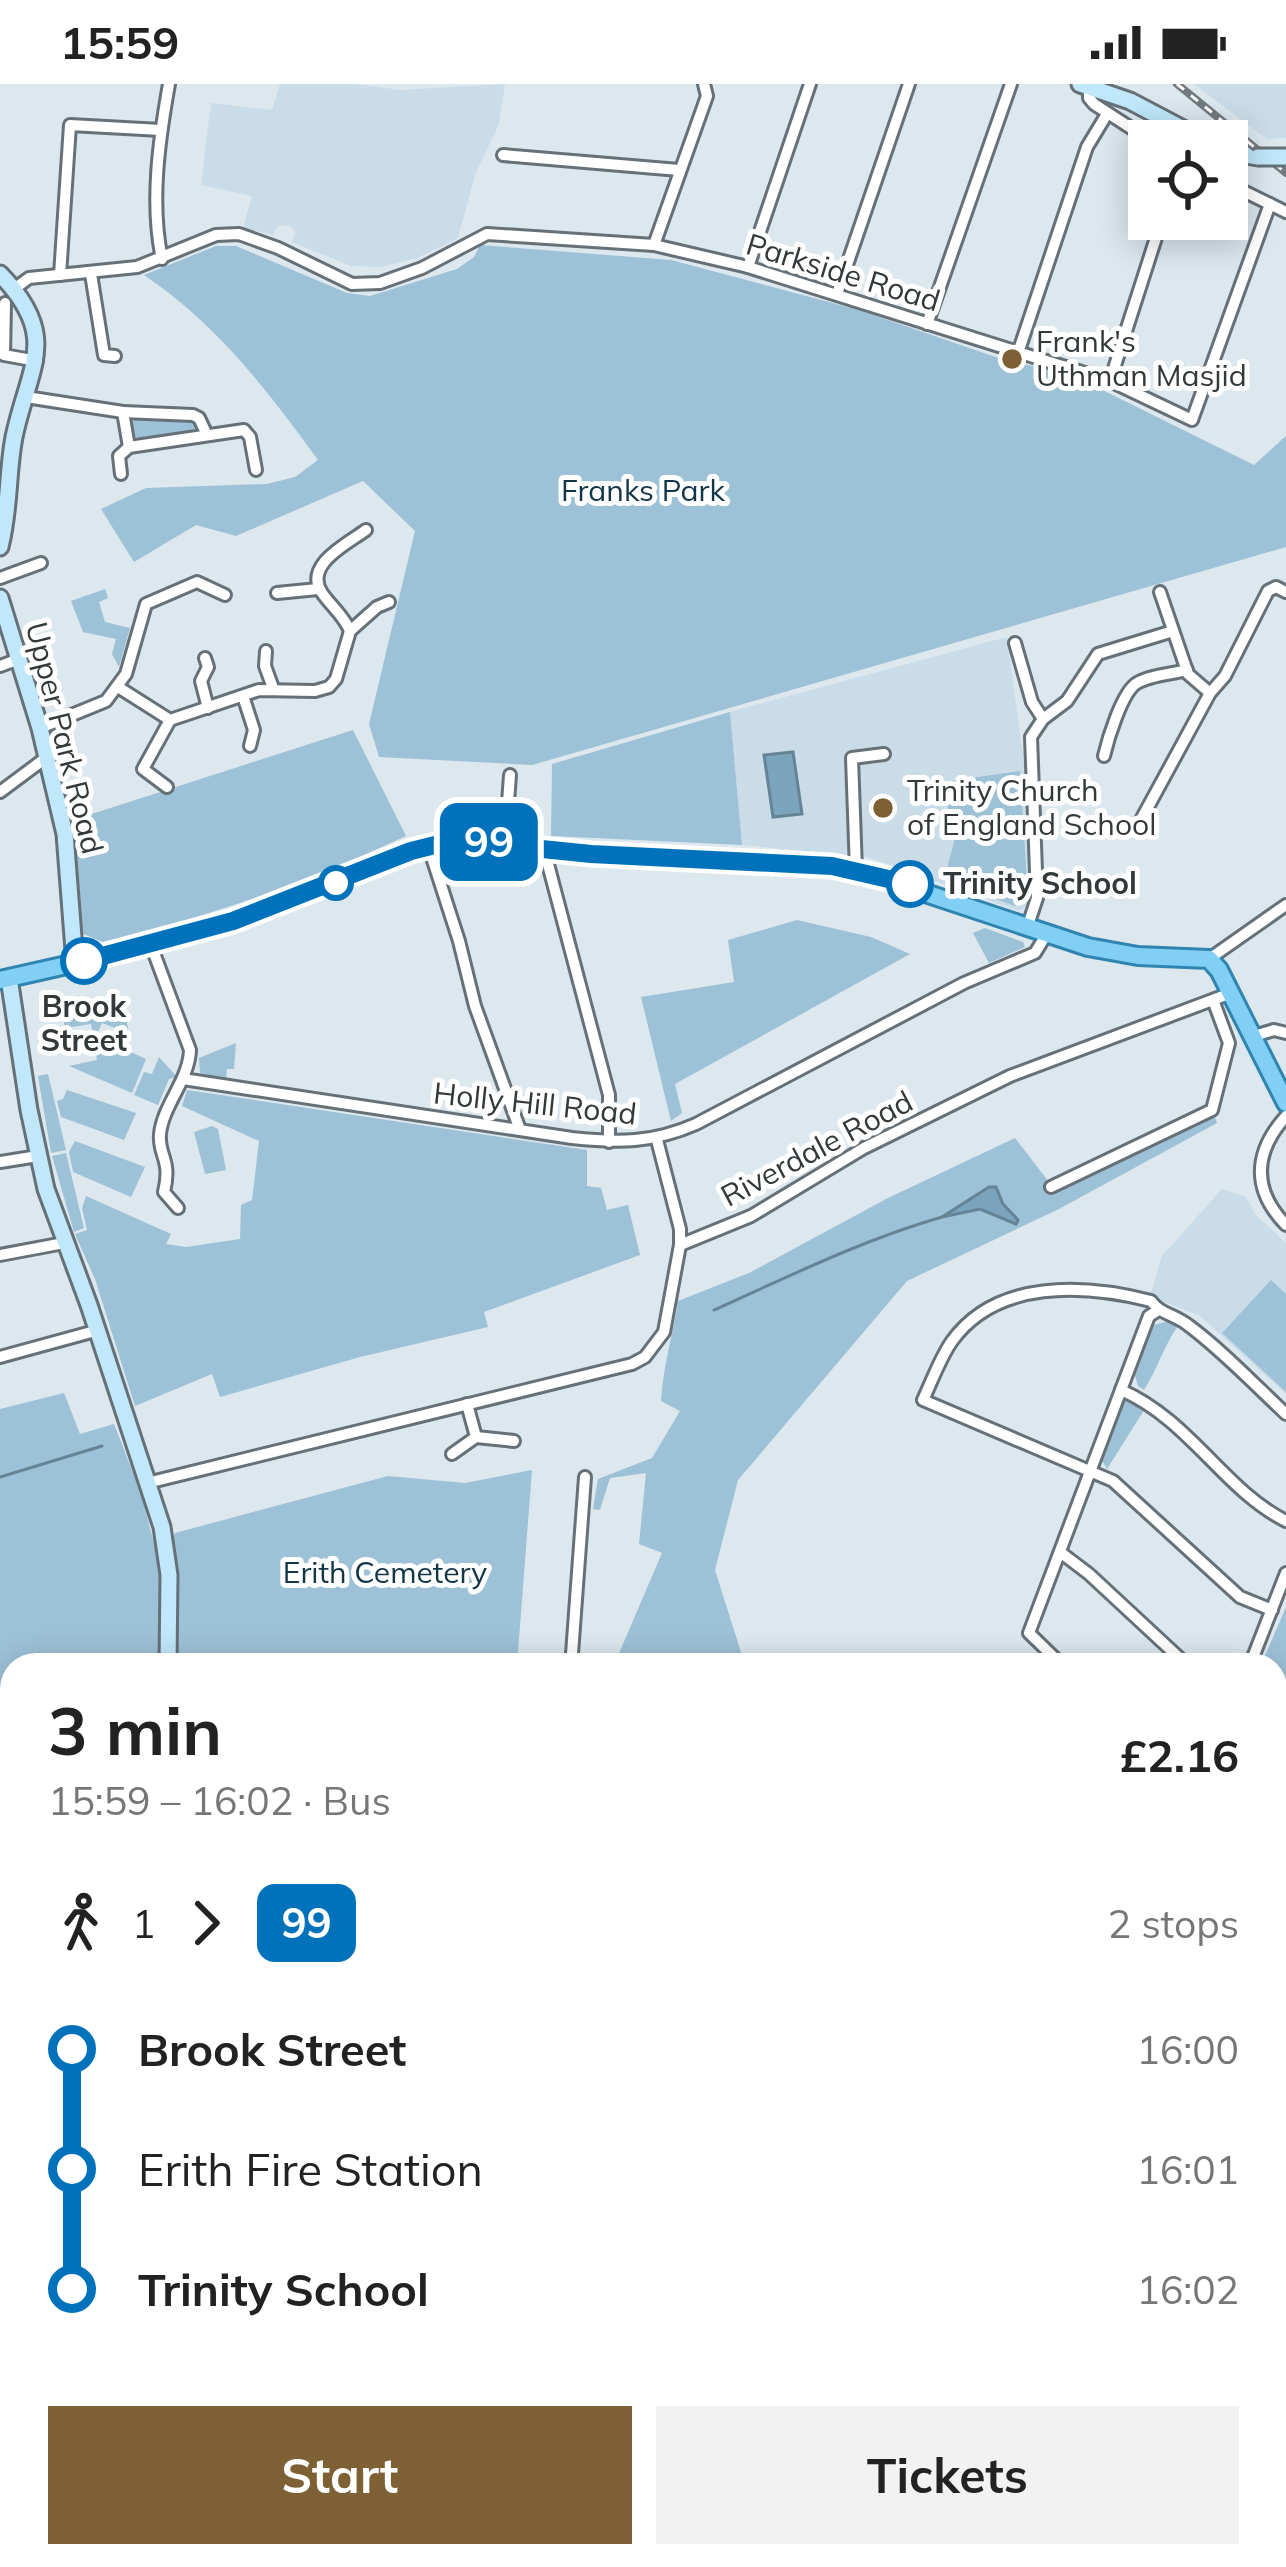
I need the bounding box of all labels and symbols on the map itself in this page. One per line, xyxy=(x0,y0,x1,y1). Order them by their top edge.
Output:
street label: Parkside Road xyxy=(742,225,945,320)
place label: Frank's Uthman Masjid xyxy=(1036,322,1247,394)
marker: Frank's Uthman Masjid xyxy=(999,346,1025,372)
park label: Franks Park xyxy=(561,471,726,509)
street label: Upper Park Road xyxy=(18,618,112,858)
place label: Trinity Church of England School xyxy=(907,771,1156,843)
marker: Trinity Church of England School xyxy=(870,795,896,821)
line badge: 99 xyxy=(435,803,543,881)
marker: Trinity School xyxy=(888,862,932,906)
place label: Trinity School xyxy=(943,864,1137,902)
unlabelled marker xyxy=(320,867,352,899)
marker: Brook Street xyxy=(62,939,106,983)
place label: Brook Street xyxy=(41,987,128,1059)
street label: Holly Hill Road xyxy=(432,1073,639,1133)
street label: Riverdale Road xyxy=(714,1082,919,1215)
park label: Erith Cemetery xyxy=(283,1553,487,1591)

